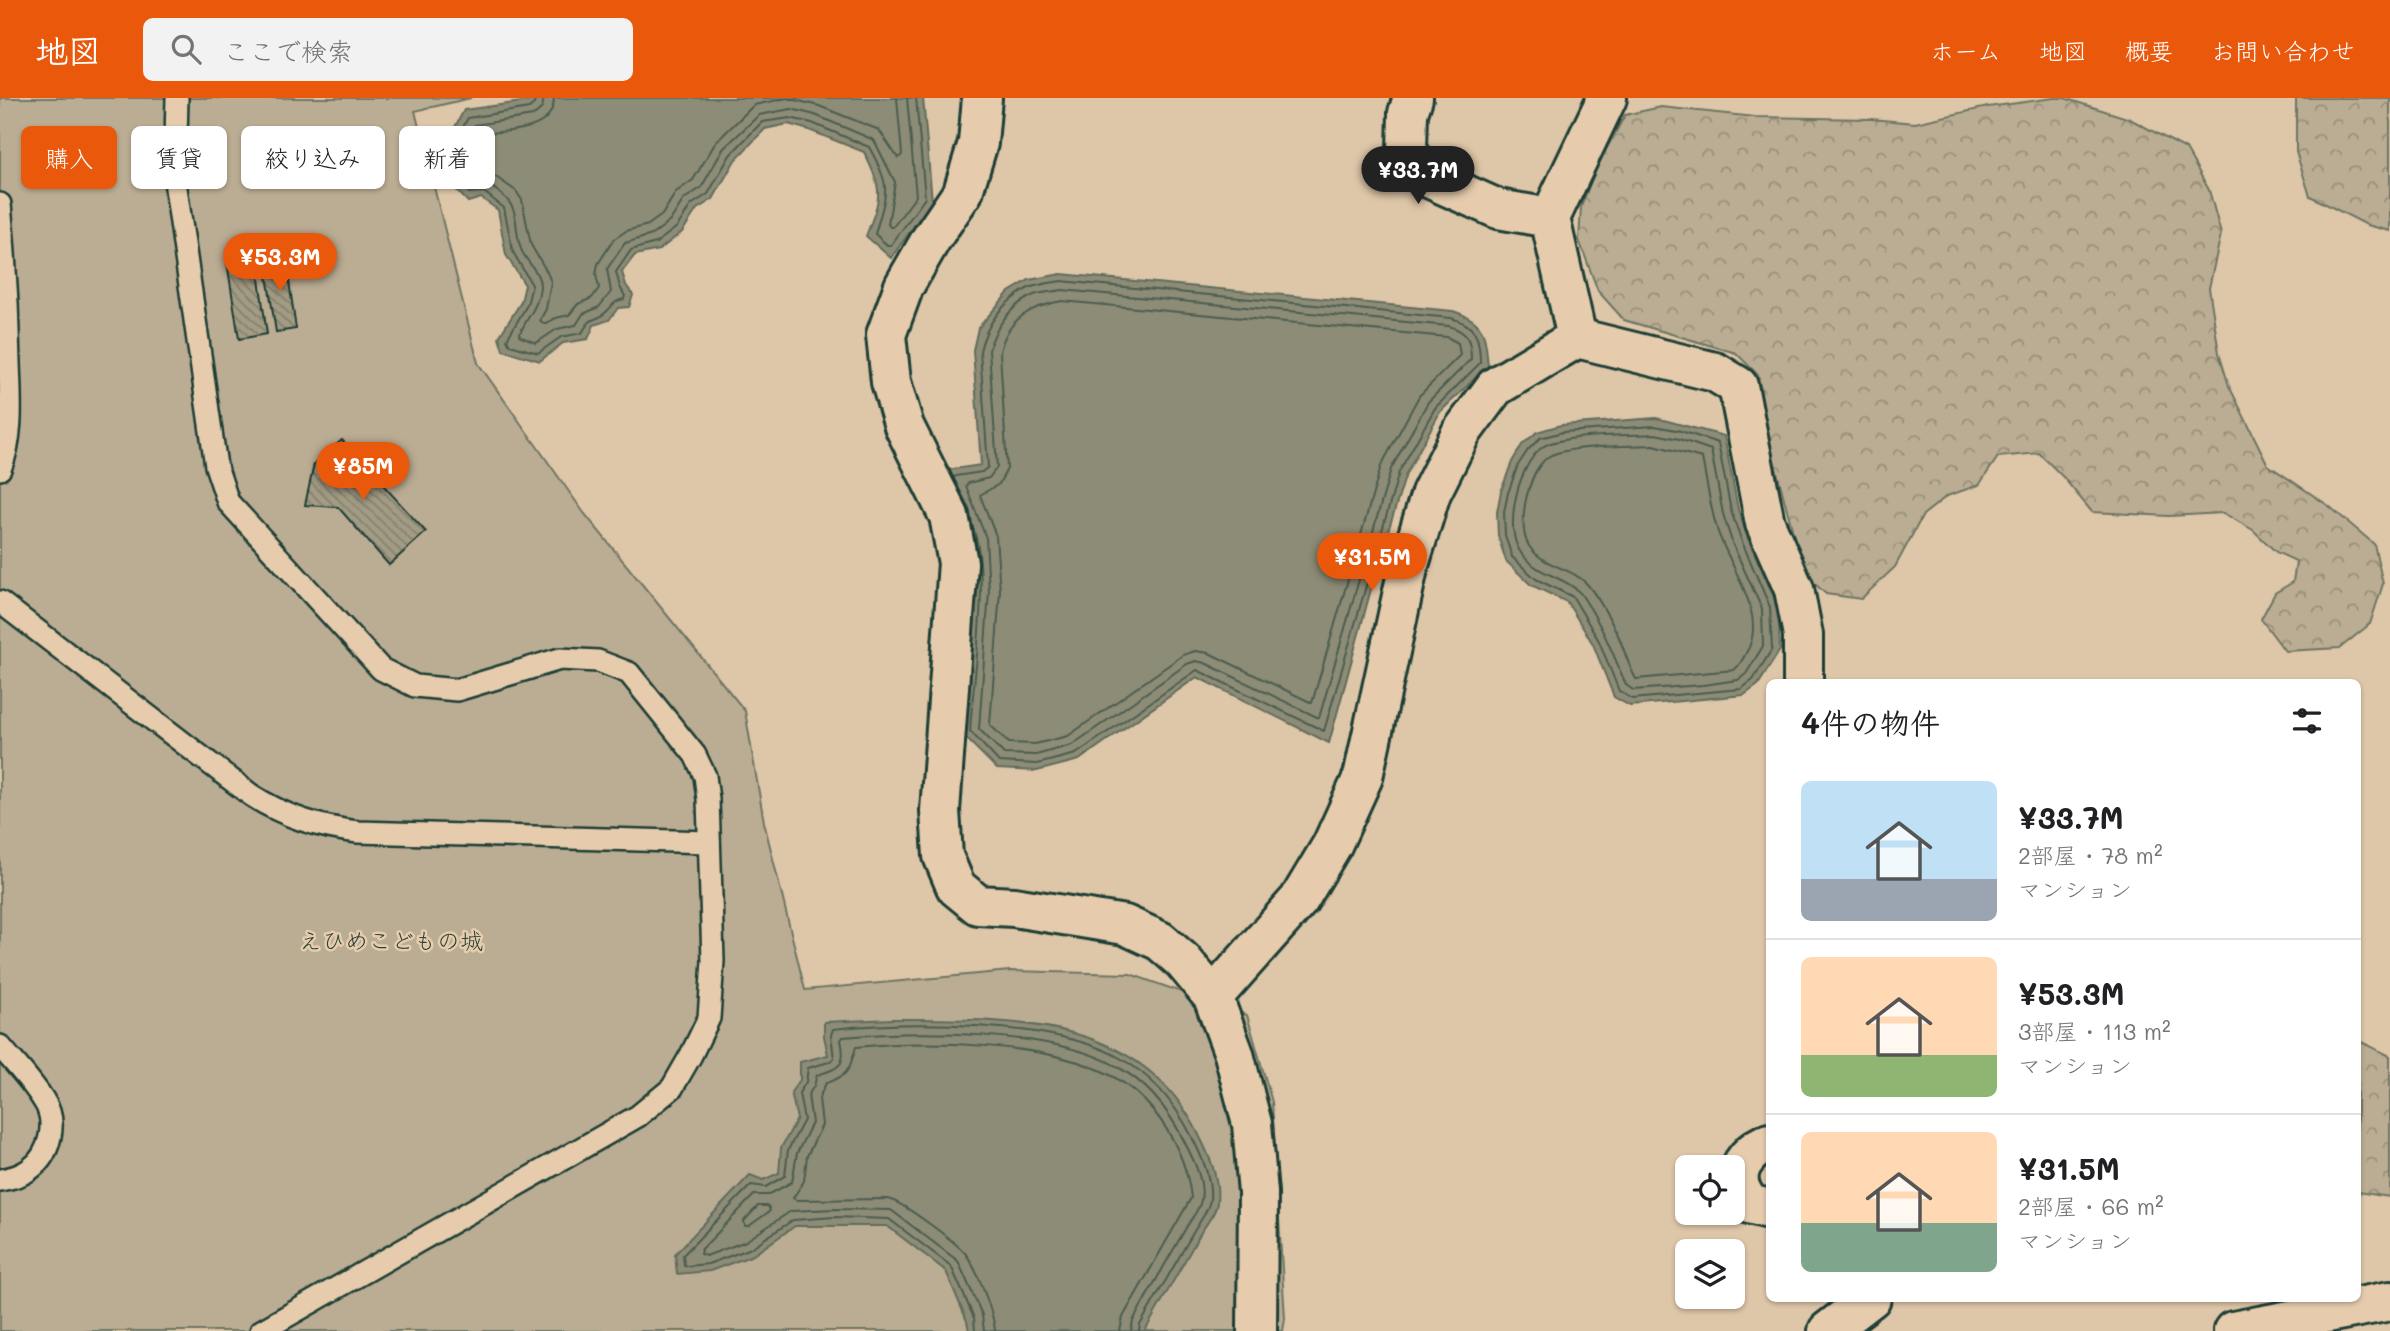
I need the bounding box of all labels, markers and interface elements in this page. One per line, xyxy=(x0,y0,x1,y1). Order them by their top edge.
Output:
search box xyxy=(143,18,633,81)
text: 地図 xyxy=(35,28,101,71)
icon: search xyxy=(167,30,205,68)
text: ここで検索 xyxy=(223,34,353,68)
text: ホーム xyxy=(1930,35,2001,66)
text: 地図 xyxy=(2039,35,2087,66)
text: 概要 xyxy=(2125,35,2173,66)
text: お問い合わせ xyxy=(2211,35,2355,66)
chip: 購入 xyxy=(21,126,117,189)
chip: 賃貸 xyxy=(131,126,227,189)
chip: 絞り込み xyxy=(241,126,385,189)
chip: 新着 xyxy=(399,126,495,189)
pin: ¥33.7M xyxy=(1361,146,1475,206)
text: ¥33.7M xyxy=(1377,154,1459,184)
pin: ¥53.3M xyxy=(223,234,337,293)
text: ¥53.3M xyxy=(239,241,321,271)
pin: ¥85M xyxy=(322,442,404,502)
text: ¥85M xyxy=(332,450,394,480)
pin: ¥31.5M xyxy=(1315,533,1429,593)
text: ¥31.5M xyxy=(1333,541,1411,571)
text: 4件の物件 xyxy=(1801,702,1940,742)
icon: filters xyxy=(2288,702,2326,740)
text: ¥33.7M xyxy=(2018,797,2124,837)
icon: home xyxy=(1857,809,1941,893)
text: 2部屋 · 78 m² xyxy=(2018,840,2163,870)
text: マンション xyxy=(2018,874,2132,904)
park label: えひめこどもの城 xyxy=(299,925,483,955)
text: ¥53.3M xyxy=(2018,973,2125,1013)
icon: home xyxy=(1857,985,1941,1069)
text: 3部屋 · 113 m² xyxy=(2018,1016,2171,1046)
text: マンション xyxy=(2018,1050,2132,1080)
text: ¥31.5M xyxy=(2018,1148,2120,1188)
map controls xyxy=(1675,1155,1745,1309)
button: locate xyxy=(1675,1155,1745,1225)
icon: home xyxy=(1857,1160,1941,1244)
text: 2部屋 · 66 m² xyxy=(2018,1191,2164,1221)
text: マンション xyxy=(2018,1225,2132,1255)
button: layers xyxy=(1675,1239,1745,1309)

